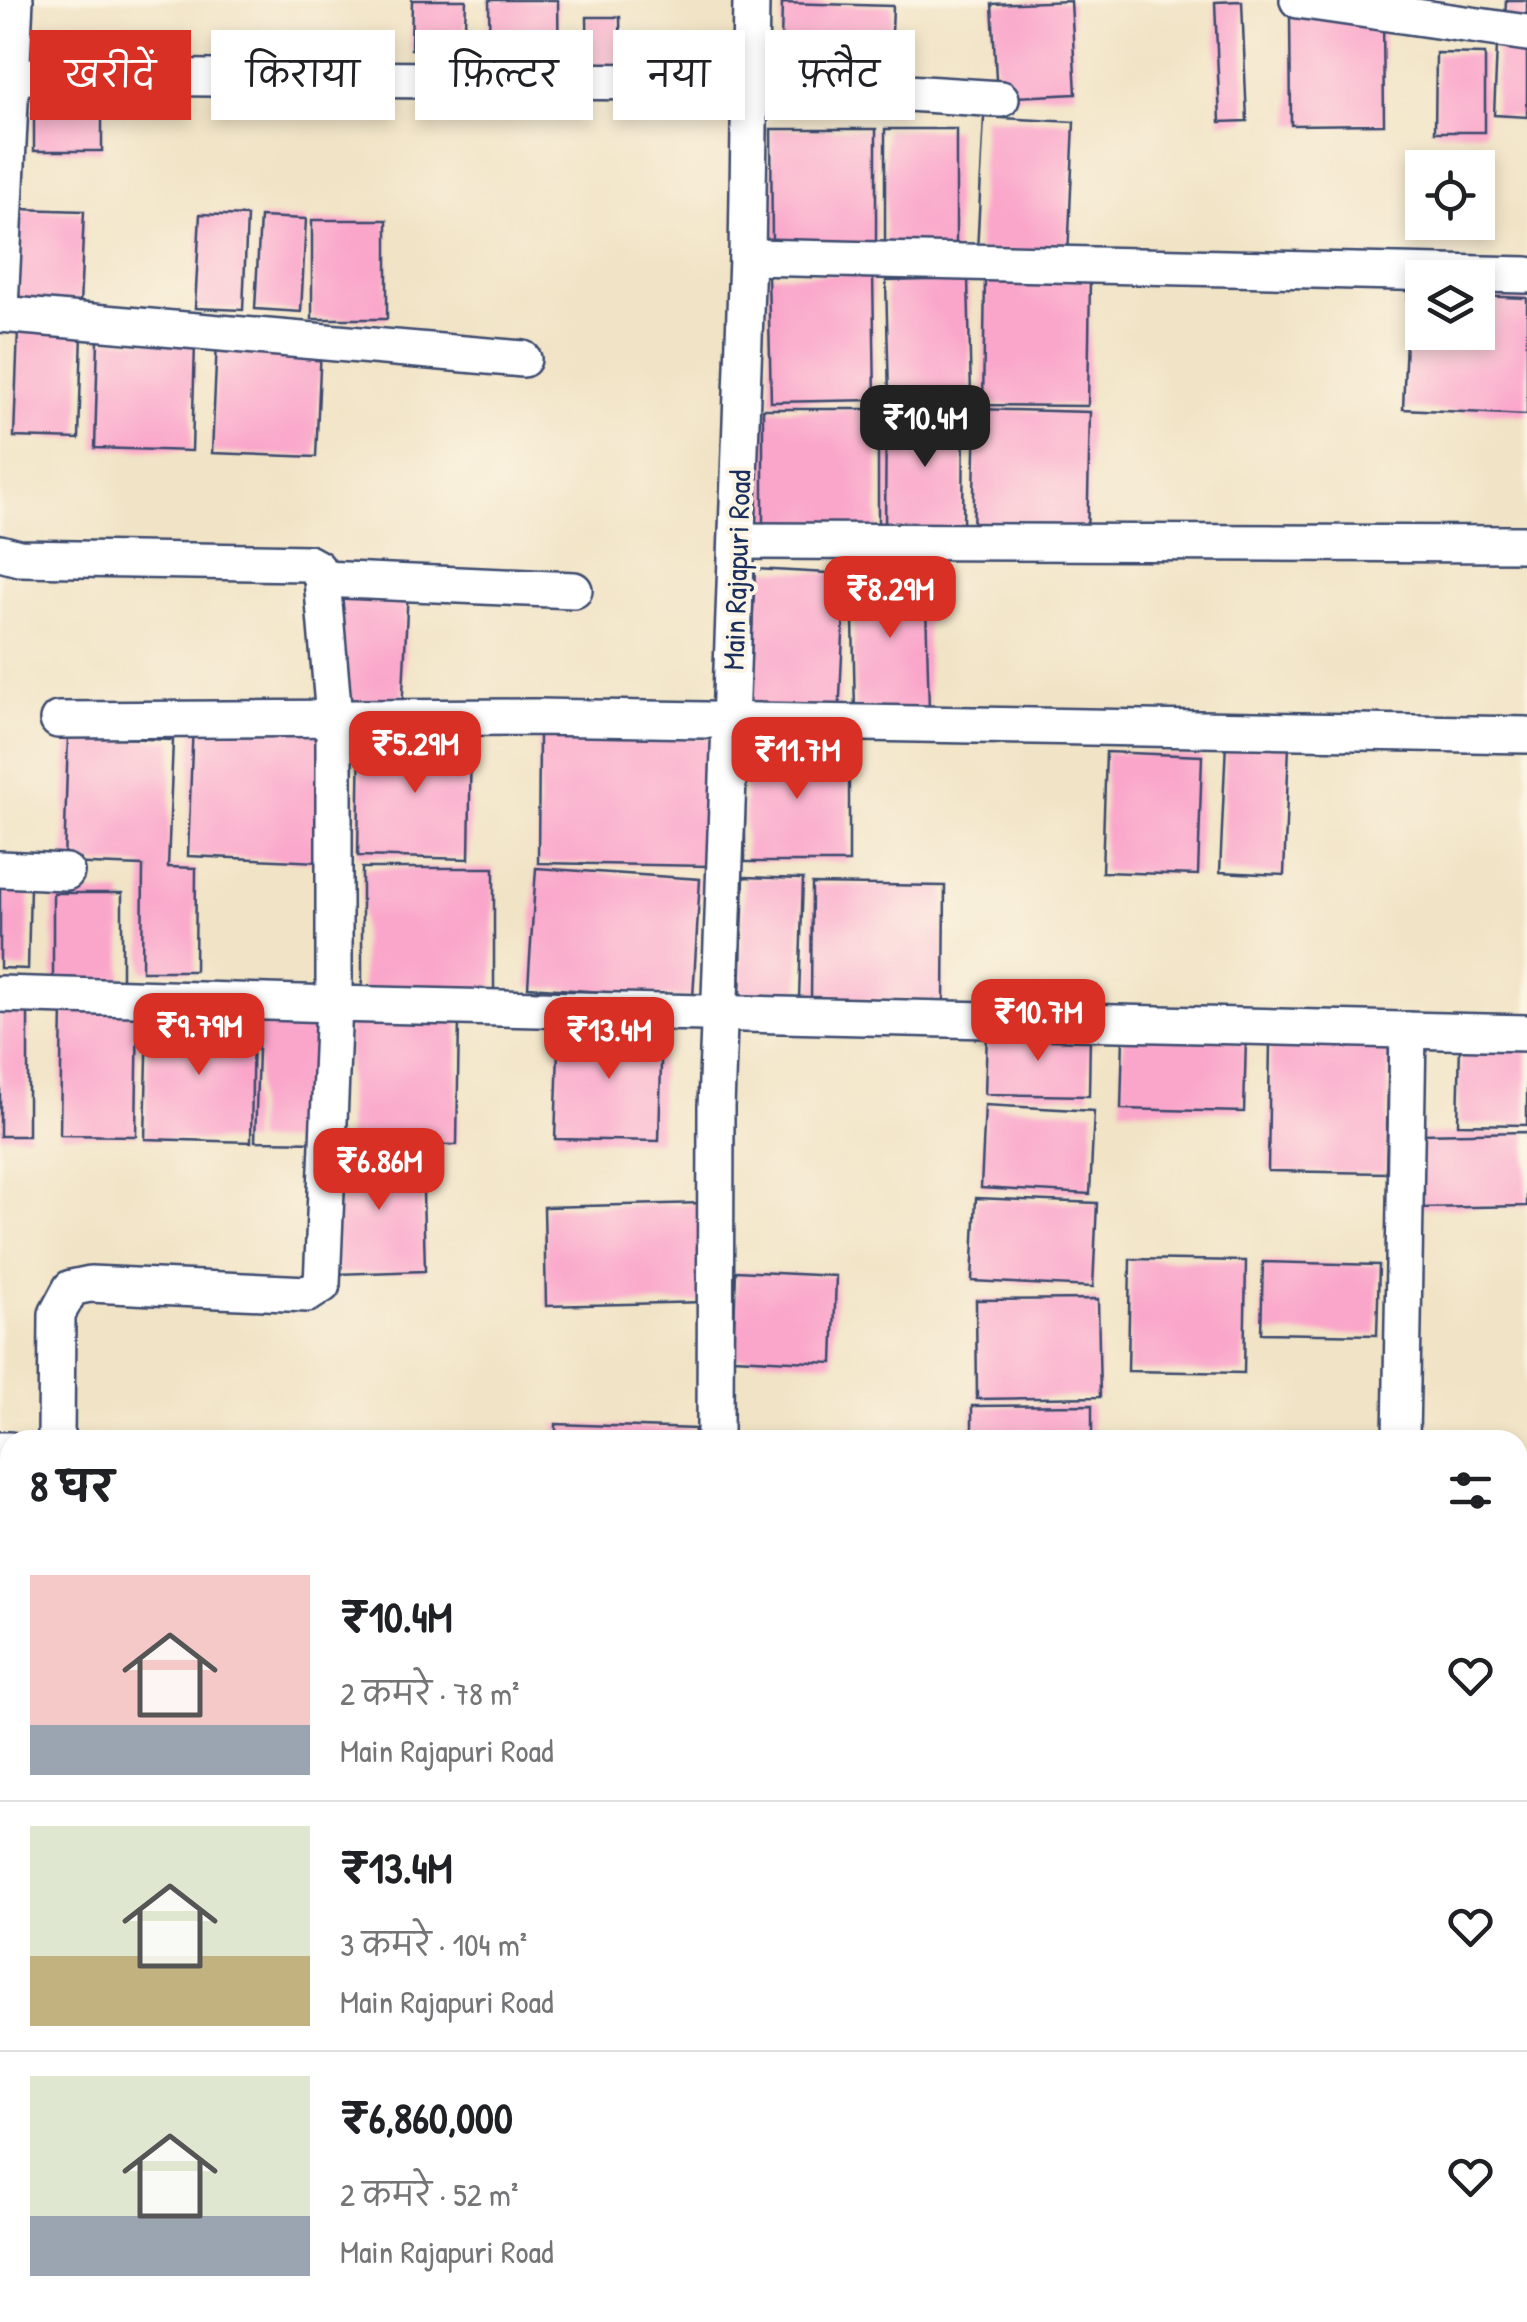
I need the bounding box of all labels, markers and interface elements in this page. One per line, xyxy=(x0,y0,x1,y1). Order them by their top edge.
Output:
chip: खरीदें xyxy=(30,30,191,120)
chip: किराया xyxy=(211,30,395,120)
chip: फ़िल्टर xyxy=(415,30,593,120)
chip: नया xyxy=(613,30,745,120)
chip: फ़्लैट xyxy=(765,30,915,120)
map controls xyxy=(1405,150,1495,350)
button: locate xyxy=(1405,150,1495,240)
button: layers xyxy=(1405,260,1495,350)
pin: ₹10.4M xyxy=(844,385,1006,470)
text: ₹10.4M xyxy=(882,396,968,439)
street label: Main Rajapuri Road xyxy=(713,469,759,671)
pin: ₹8.29M xyxy=(809,556,971,641)
text: ₹8.29M xyxy=(846,567,934,610)
pin: ₹5.29M xyxy=(334,711,496,796)
pin: ₹11.7M xyxy=(716,717,878,802)
text: ₹5.29M xyxy=(371,722,459,765)
text: ₹11.7M xyxy=(754,728,840,771)
pin: ₹10.7M xyxy=(957,979,1119,1064)
text: ₹10.7M xyxy=(993,990,1083,1033)
pin: ₹9.79M xyxy=(118,993,280,1078)
pin: ₹13.4M xyxy=(528,997,690,1082)
text: ₹9.79M xyxy=(155,1004,243,1047)
text: ₹13.4M xyxy=(566,1008,652,1051)
pin: ₹6.86M xyxy=(298,1128,460,1213)
text: ₹6.86M xyxy=(335,1139,423,1182)
text: 8 घर xyxy=(30,1457,114,1514)
icon: filters xyxy=(1443,1463,1498,1518)
text: ₹10.4M xyxy=(340,1588,453,1645)
icon: home xyxy=(110,1615,230,1735)
icon: heart xyxy=(1443,1648,1498,1703)
text: 2 कमरे · 78 m² xyxy=(340,1672,519,1715)
text: Main Rajapuri Road xyxy=(340,1729,554,1772)
text: ₹13.4M xyxy=(340,1839,453,1896)
icon: home xyxy=(110,1866,230,1986)
icon: heart xyxy=(1443,1899,1498,1954)
text: 3 कमरे · 104 m² xyxy=(340,1923,527,1966)
text: Main Rajapuri Road xyxy=(340,1980,554,2023)
text: ₹6,860,000 xyxy=(340,2089,513,2146)
icon: home xyxy=(110,2116,230,2236)
icon: heart xyxy=(1443,2149,1498,2204)
text: 2 कमरे · 52 m² xyxy=(340,2173,518,2216)
text: Main Rajapuri Road xyxy=(340,2230,554,2273)

